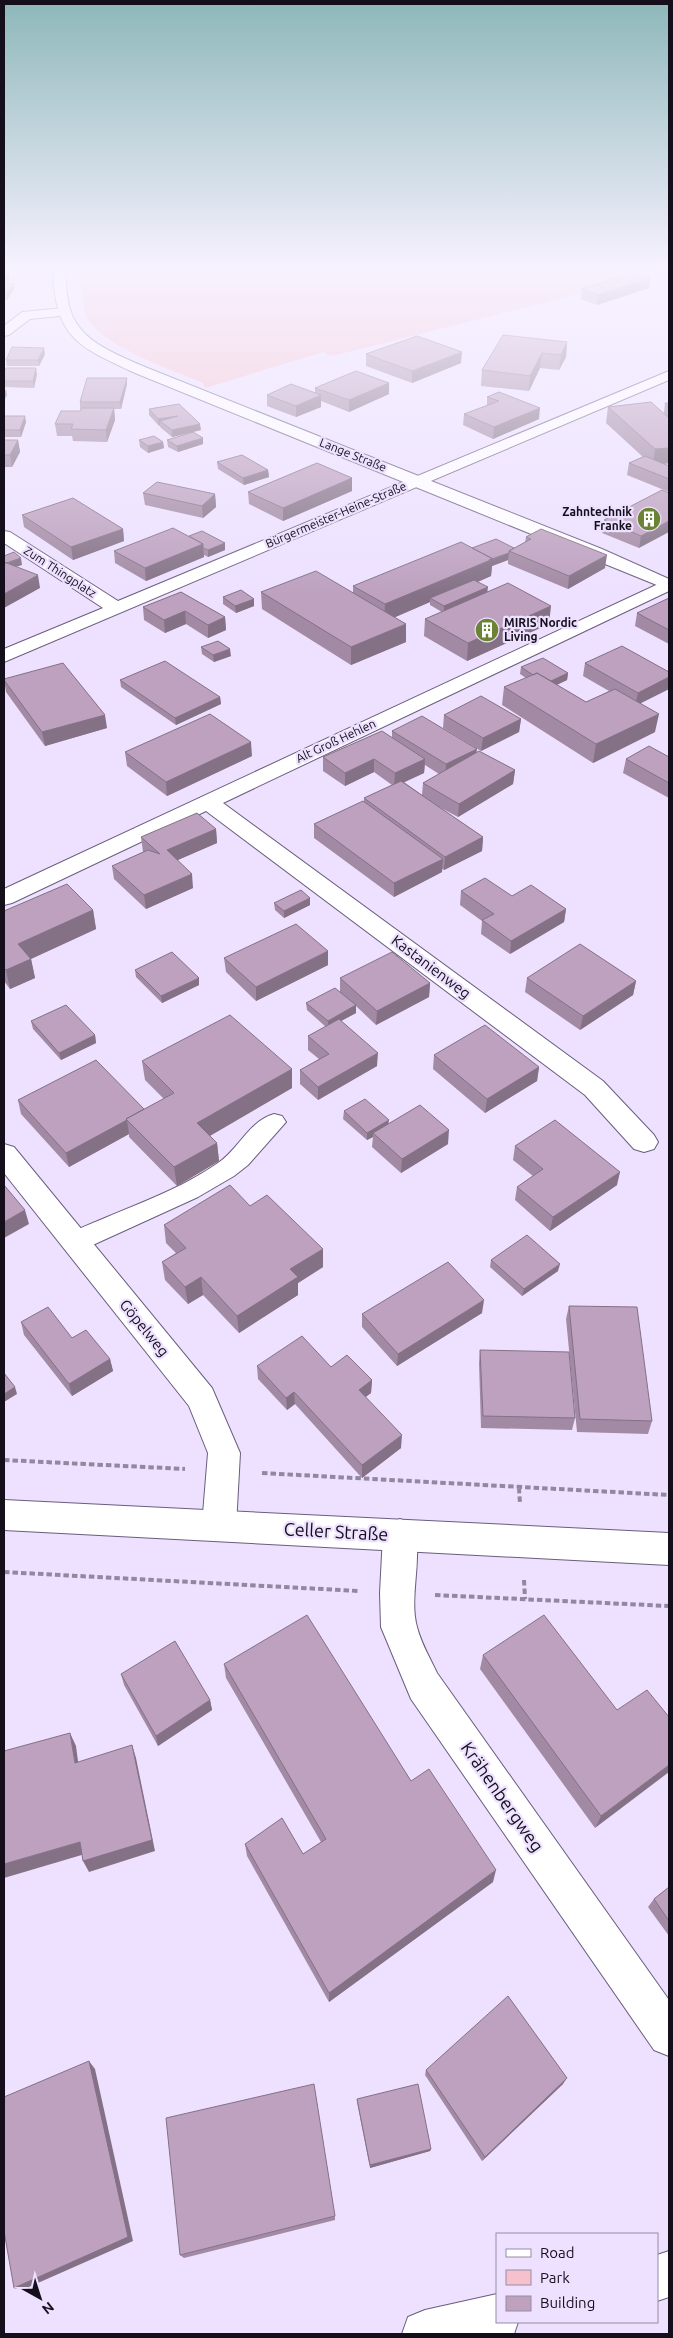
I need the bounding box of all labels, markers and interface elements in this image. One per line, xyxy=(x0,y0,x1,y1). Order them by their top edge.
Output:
street label: Lange Straße xyxy=(318,435,389,474)
street label: Bürgermeister-Heine-Straße xyxy=(263,479,408,550)
place label: Zahntechnik Franke xyxy=(562,505,632,532)
building icon: Zahntechnik Franke xyxy=(636,506,662,532)
street label: Zum Thingplatz xyxy=(22,543,99,600)
place label: MIRIS Nordic Living xyxy=(504,616,577,643)
building icon: MIRIS Nordic Living xyxy=(474,617,500,643)
street label: Alt Groß Hehlen xyxy=(294,716,378,765)
street label: Kastanienweg xyxy=(388,931,474,1002)
street label: Göpelweg xyxy=(116,1296,172,1360)
street label: Celler Straße xyxy=(283,1518,389,1544)
street label: Krähenbergweg xyxy=(458,1738,548,1855)
legend xyxy=(496,2233,658,2323)
text: Road xyxy=(540,2244,575,2261)
text: Park xyxy=(540,2269,570,2286)
north arrow xyxy=(15,2273,65,2323)
text: Building xyxy=(540,2294,595,2311)
text: N xyxy=(39,2299,57,2318)

